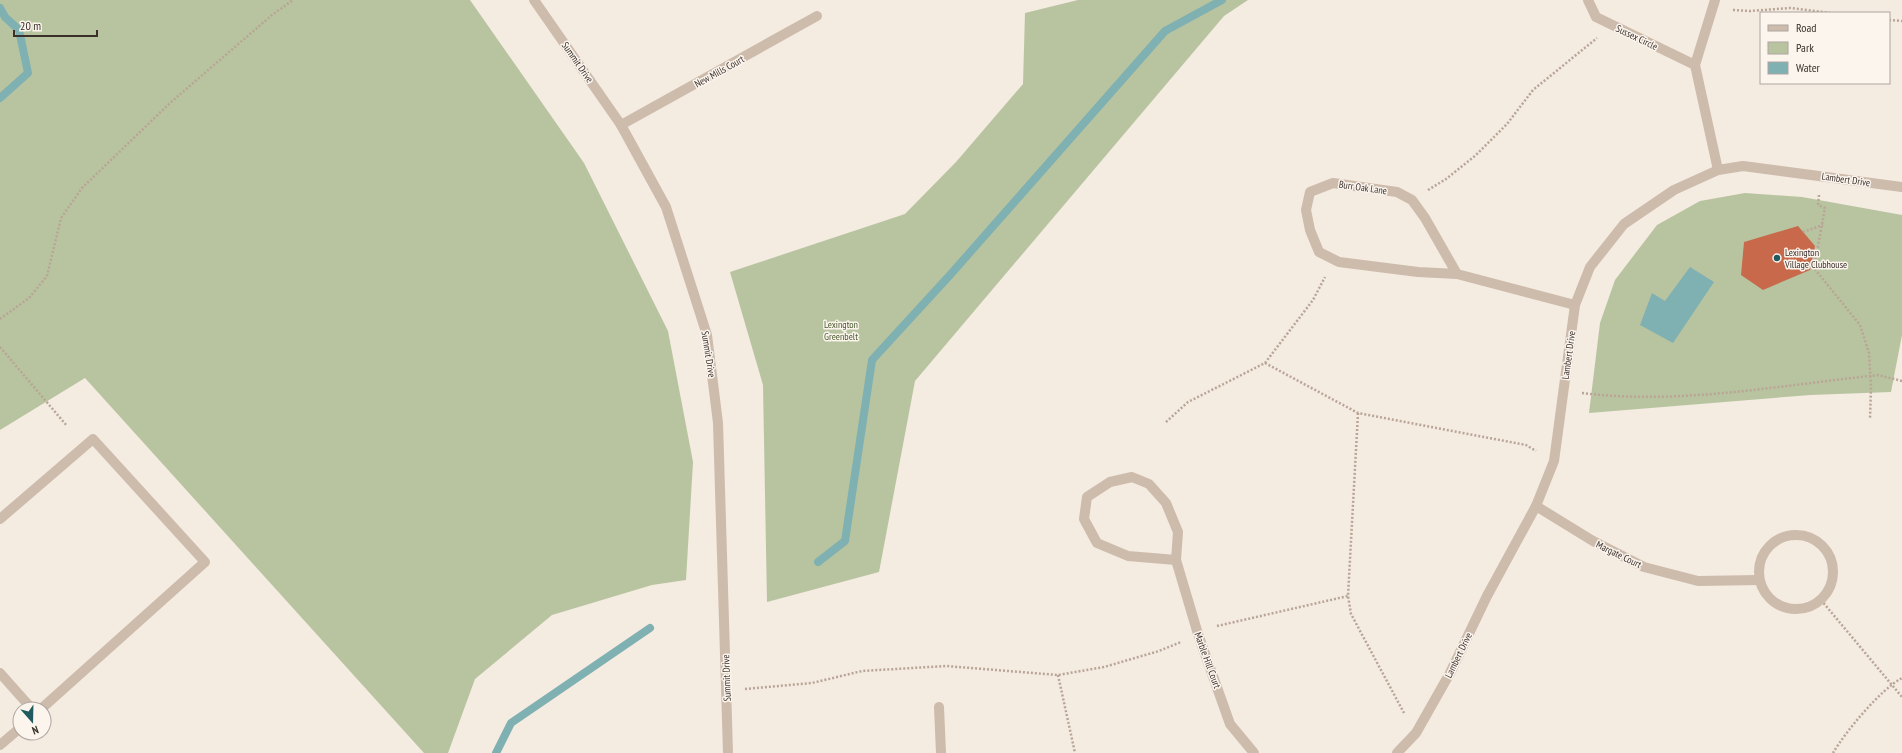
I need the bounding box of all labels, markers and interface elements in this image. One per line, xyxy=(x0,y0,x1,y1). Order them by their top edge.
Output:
scale bar xyxy=(14,12,97,38)
legend xyxy=(1760,12,1890,84)
text: 20 m xyxy=(20,18,41,33)
text: Road xyxy=(1796,20,1816,35)
street label: Sussex Circle xyxy=(1614,22,1660,53)
street label: Summit Drive xyxy=(559,39,596,85)
text: Park xyxy=(1796,40,1814,55)
street label: New Mills Court xyxy=(692,52,747,90)
text: Water xyxy=(1796,60,1821,75)
street label: Lambert Drive xyxy=(1821,170,1871,189)
street label: Burr Oak Lane xyxy=(1338,178,1388,197)
place label: Lexington Village Clubhouse xyxy=(1784,246,1847,271)
marker: Lexington Village Clubhouse xyxy=(1772,253,1782,263)
park label: Lexington Greenbelt xyxy=(824,318,858,343)
street label: Summit Drive xyxy=(698,330,719,378)
street label: Lambert Drive xyxy=(1559,330,1578,380)
street label: Margate Court xyxy=(1594,538,1644,571)
street label: Marble Hill Court xyxy=(1191,630,1224,690)
street label: Lambert Drive xyxy=(1442,630,1475,680)
street label: Summit Drive xyxy=(719,654,734,702)
north arrow xyxy=(12,701,52,741)
text: N xyxy=(30,723,41,738)

